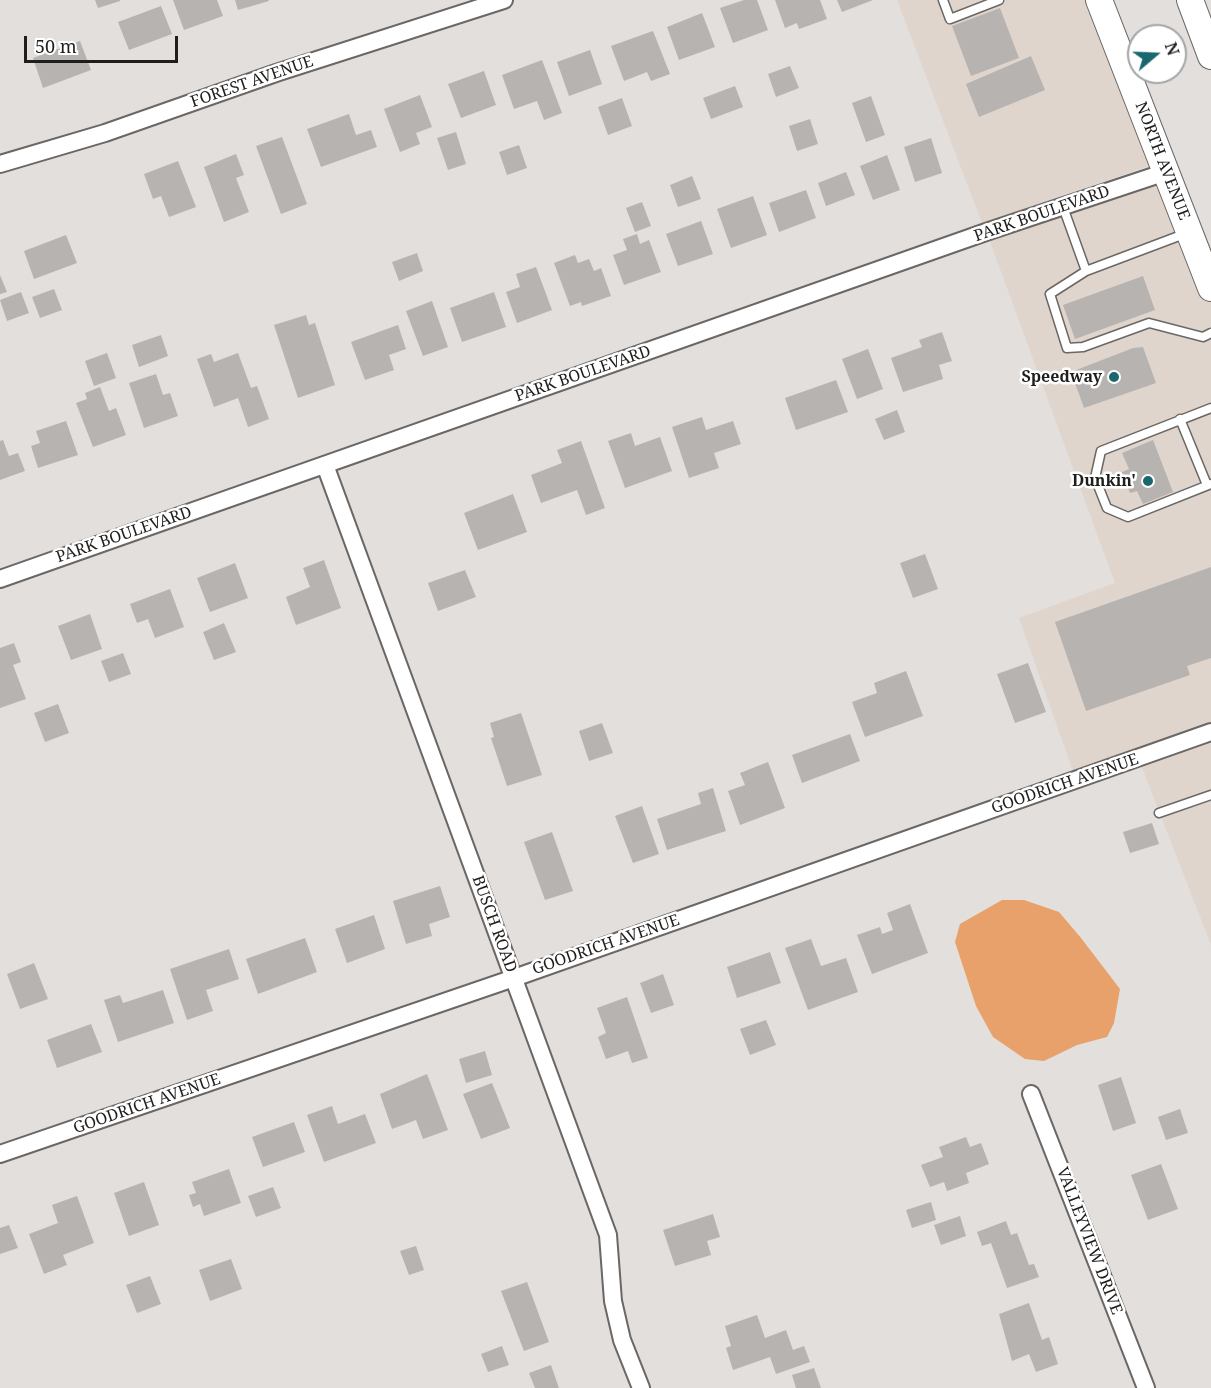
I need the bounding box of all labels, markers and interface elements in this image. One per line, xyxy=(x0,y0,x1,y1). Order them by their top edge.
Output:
scale bar xyxy=(27,24,182,62)
north arrow xyxy=(1127,24,1187,84)
text: 50 m xyxy=(35,34,77,58)
text: N xyxy=(1160,39,1185,58)
street label: FOREST AVENUE xyxy=(188,52,316,112)
street label: NORTH AVENUE xyxy=(1131,99,1193,223)
street label: PARK BOULEVARD xyxy=(972,182,1112,246)
street label: PARK BOULEVARD xyxy=(513,342,653,406)
place label: Speedway xyxy=(1021,367,1102,387)
marker: Speedway xyxy=(1107,370,1121,384)
place label: Dunkin' xyxy=(1072,471,1136,491)
marker: Dunkin' xyxy=(1141,474,1155,488)
street label: PARK BOULEVARD xyxy=(54,503,194,567)
street label: GOODRICH AVENUE xyxy=(989,750,1141,818)
street label: BUSCH ROAD xyxy=(468,873,520,975)
street label: GOODRICH AVENUE xyxy=(530,911,682,979)
street label: GOODRICH AVENUE xyxy=(71,1070,223,1138)
street label: VALLEYVIEW DRIVE xyxy=(1052,1165,1126,1317)

